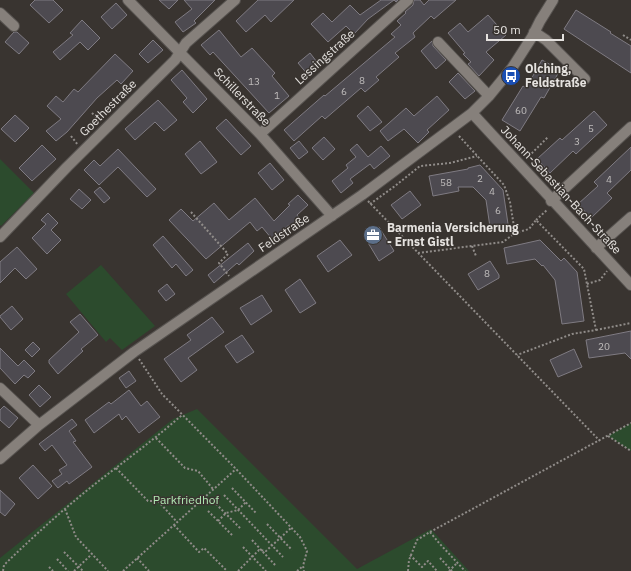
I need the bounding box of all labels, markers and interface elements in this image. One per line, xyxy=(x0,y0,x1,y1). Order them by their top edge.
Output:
scale bar xyxy=(487,16,563,42)
text: 50 m xyxy=(493,22,521,37)
street label: Lessingstraße xyxy=(292,26,358,87)
place label: Olching, Feldstraße xyxy=(525,61,587,90)
street label: Schillerstraße xyxy=(211,64,274,129)
bus stop icon: Olching, Feldstraße xyxy=(500,65,522,87)
house number: 8 xyxy=(359,74,365,87)
house number: 13 xyxy=(248,75,260,88)
street label: Goethestraße xyxy=(76,76,139,139)
house number: 6 xyxy=(341,85,347,98)
house number: 1 xyxy=(274,89,280,102)
house number: 60 xyxy=(515,104,527,117)
street label: Johann-Sebastian-Bach-Straße xyxy=(498,122,625,257)
house number: 5 xyxy=(588,122,594,135)
house number: 3 xyxy=(574,135,580,148)
house number: 2 xyxy=(477,172,483,185)
house number: 4 xyxy=(606,173,612,186)
house number: 58 xyxy=(440,176,452,189)
house number: 4 xyxy=(489,185,495,198)
house number: 6 xyxy=(495,204,501,217)
street label: Feldstraße xyxy=(255,210,312,255)
place label: Barmenia Versicherung - Ernst Gistl xyxy=(387,220,519,249)
office icon: Barmenia Versicherung - Ernst Gistl xyxy=(362,224,384,246)
house number: 8 xyxy=(484,267,490,280)
house number: 20 xyxy=(598,340,610,353)
park label: Parkfriedhof xyxy=(153,492,219,507)

